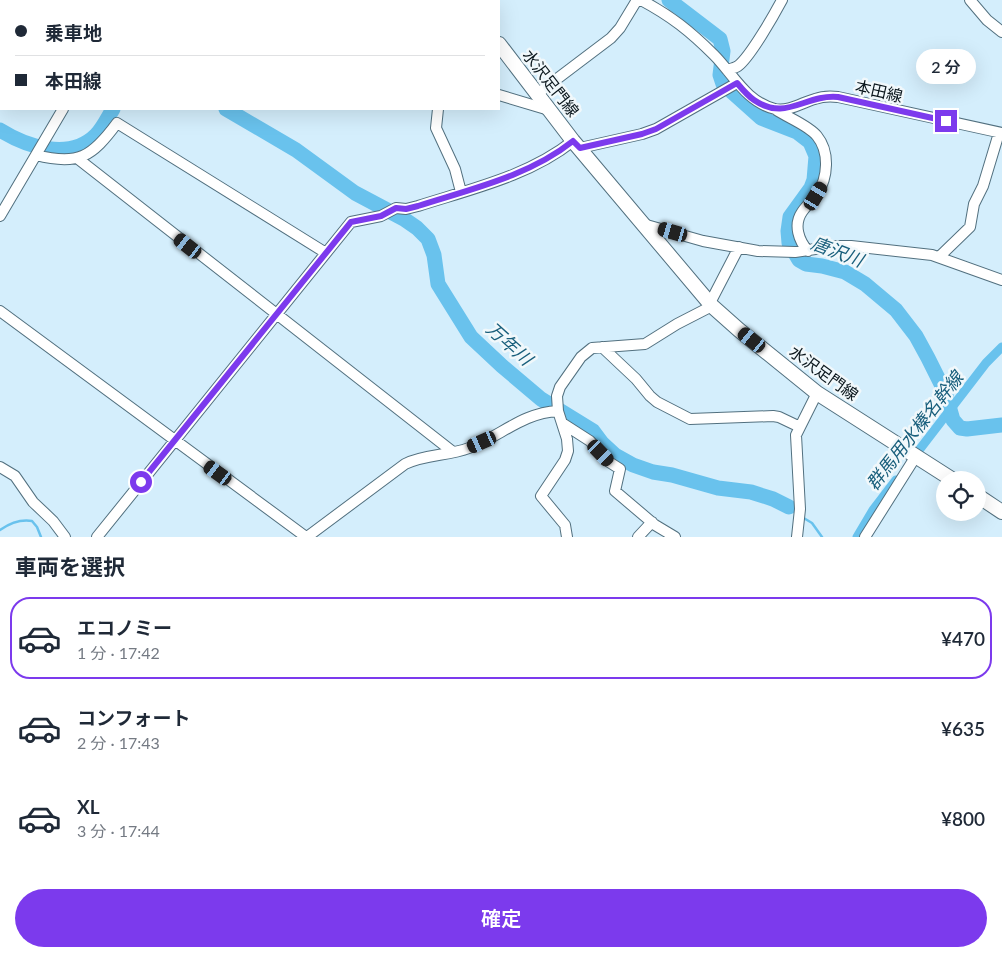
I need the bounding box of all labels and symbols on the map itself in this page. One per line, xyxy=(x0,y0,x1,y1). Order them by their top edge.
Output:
street label: 水沢足門線 xyxy=(519,45,584,120)
callout: 2 分 xyxy=(916,48,976,84)
street label: 本田線 xyxy=(854,76,905,105)
route end xyxy=(935,110,957,132)
car xyxy=(801,179,830,213)
car xyxy=(656,221,689,243)
car xyxy=(171,231,204,261)
water label: 唐沢川 xyxy=(808,231,868,272)
water label: 万年川 xyxy=(482,317,539,371)
car xyxy=(735,325,768,355)
street label: 水沢足門線 xyxy=(786,341,862,404)
water label: 群馬用水榛名幹線 xyxy=(861,365,968,494)
car xyxy=(465,429,498,455)
car xyxy=(585,437,616,469)
car xyxy=(201,458,234,488)
route start xyxy=(130,471,152,493)

